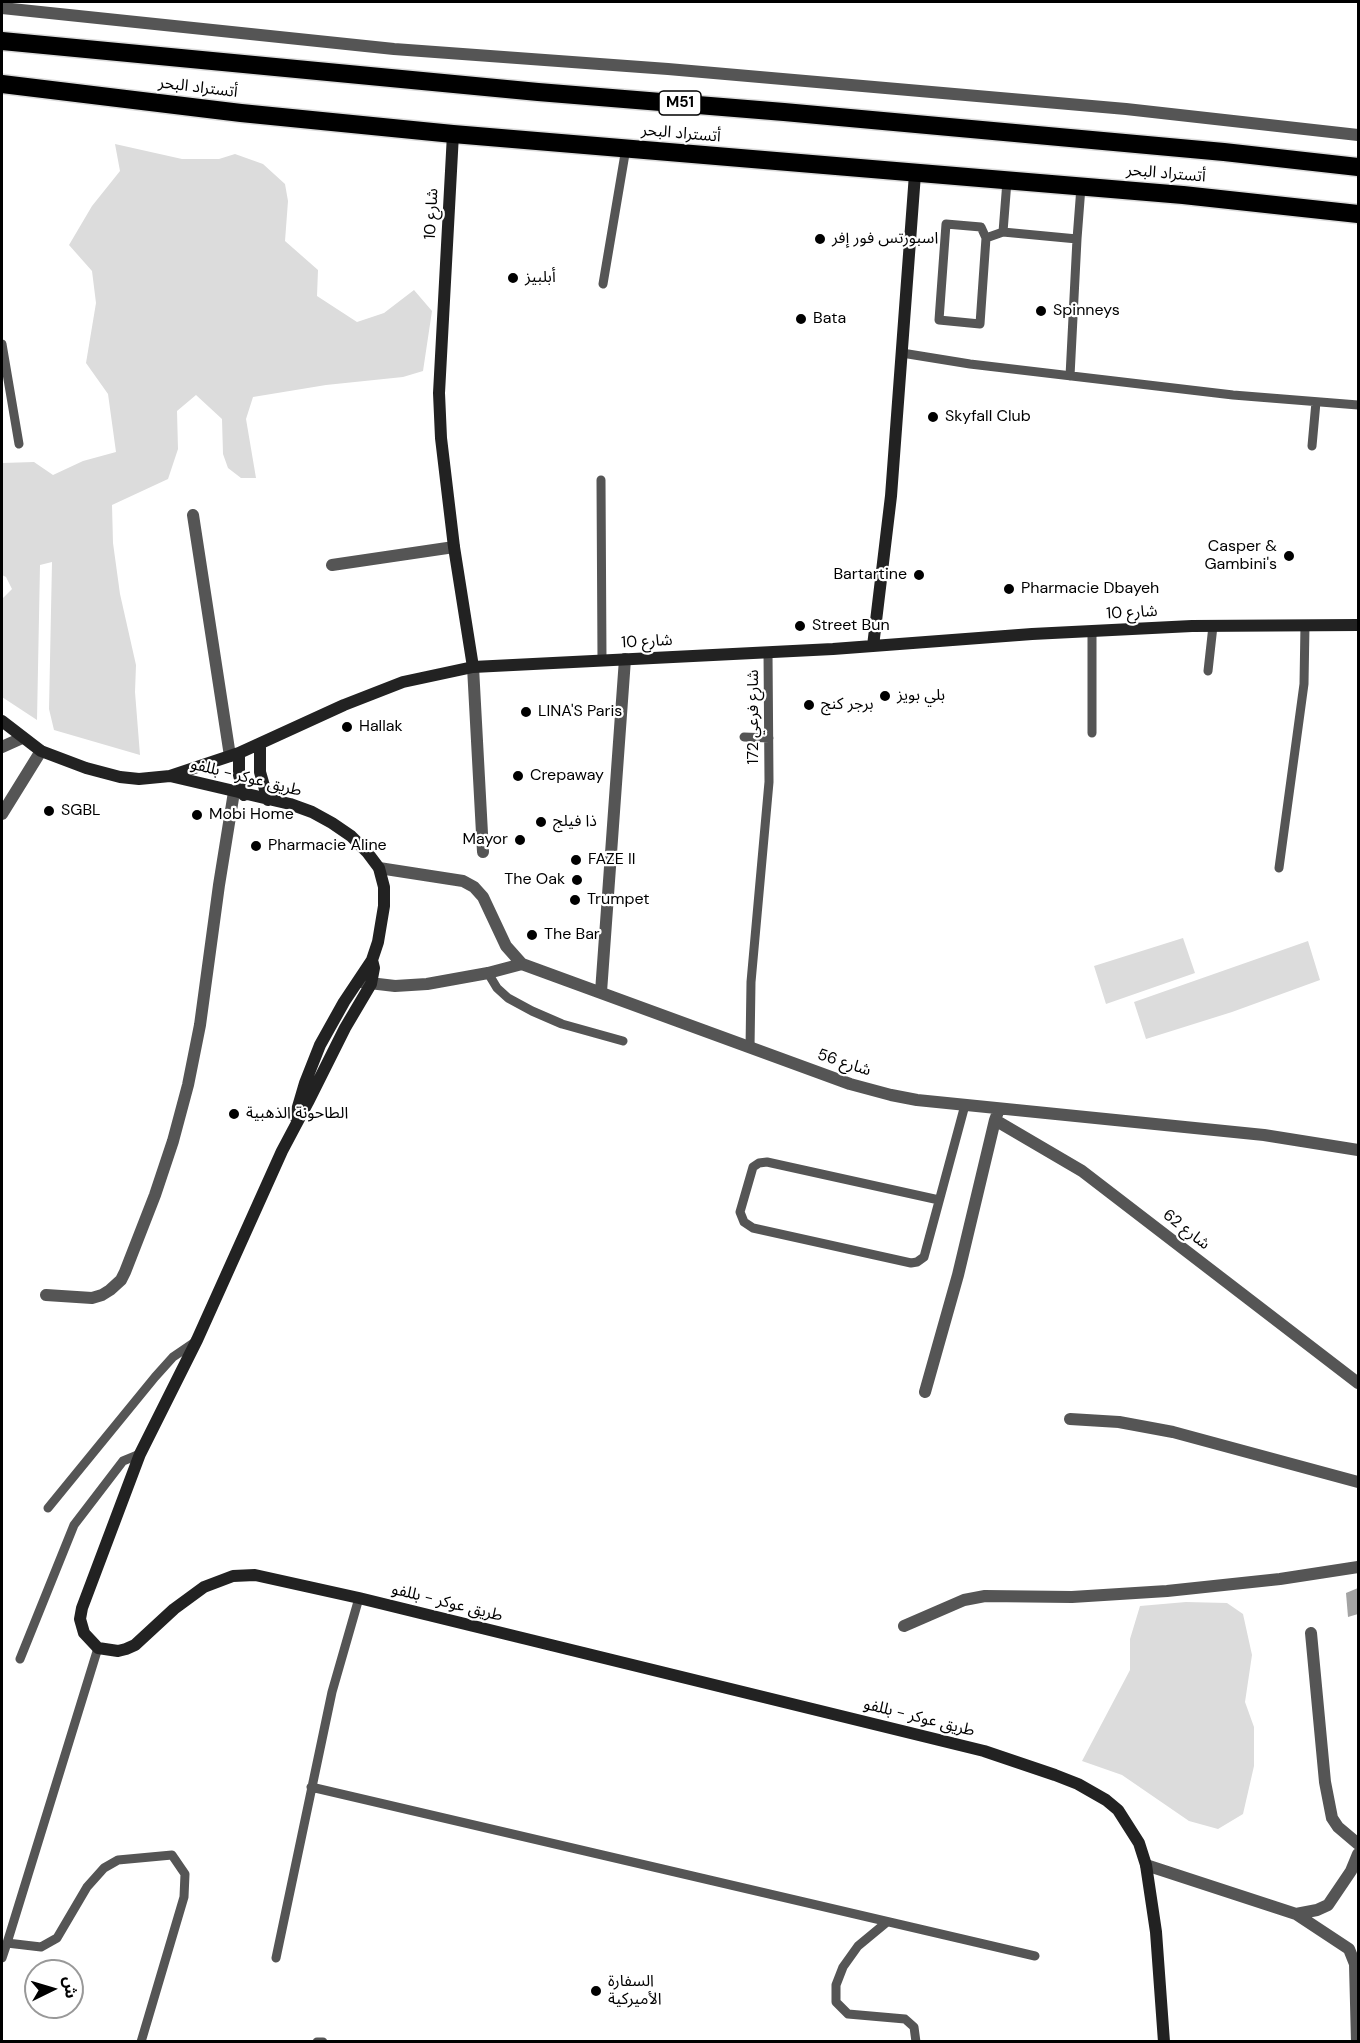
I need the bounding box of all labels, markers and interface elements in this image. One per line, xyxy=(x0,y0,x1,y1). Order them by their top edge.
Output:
street label: أتستراد البحر xyxy=(157,74,239,102)
road number: M51 xyxy=(659,91,701,115)
street label: أتستراد البحر xyxy=(640,121,722,147)
street label: أتستراد البحر xyxy=(1125,161,1207,187)
street label: شارع 10 xyxy=(421,188,443,240)
place label: اسبورتس فور إفر xyxy=(832,229,938,249)
marker: اسبورتس فور إفر xyxy=(813,232,827,246)
place label: أبلبيز xyxy=(525,268,556,288)
marker: أبلبيز xyxy=(506,271,520,285)
place label: Spinneys xyxy=(1053,301,1120,321)
marker: Spinneys xyxy=(1034,304,1048,318)
place label: Bata xyxy=(813,309,846,329)
marker: Bata xyxy=(794,312,808,326)
place label: Skyfall Club xyxy=(945,407,1031,427)
marker: Skyfall Club xyxy=(926,410,940,424)
place label: Casper & Gambini's xyxy=(1204,537,1277,575)
marker: Casper & Gambini's xyxy=(1282,549,1296,563)
place label: Bartartine xyxy=(833,565,907,585)
marker: Bartartine xyxy=(912,568,926,582)
place label: Pharmacie Dbayeh xyxy=(1021,579,1159,599)
marker: Pharmacie Dbayeh xyxy=(1002,582,1016,596)
street label: شارع 10 xyxy=(1106,602,1158,624)
place label: Street Bun xyxy=(812,616,890,636)
marker: Street Bun xyxy=(793,619,807,633)
street label: شارع 10 xyxy=(621,631,673,653)
street label: شارع فرعي 172 xyxy=(744,670,764,764)
place label: بلي بويز xyxy=(897,686,945,706)
marker: بلي بويز xyxy=(878,689,892,703)
place label: برجر كنج xyxy=(821,695,873,715)
marker: برجر كنج xyxy=(802,698,816,712)
place label: LINA'S Paris xyxy=(538,702,622,722)
marker: LINA'S Paris xyxy=(519,705,533,719)
place label: Hallak xyxy=(359,717,403,737)
marker: Hallak xyxy=(340,720,354,734)
street label: طريق عوكر - بللفو xyxy=(189,755,303,801)
place label: Crepaway xyxy=(530,766,604,786)
marker: Crepaway xyxy=(511,769,525,783)
place label: SGBL xyxy=(61,801,100,821)
marker: SGBL xyxy=(42,804,56,818)
place label: Mobi Home xyxy=(209,805,294,825)
marker: Mobi Home xyxy=(190,808,204,822)
place label: ذا فيلج xyxy=(553,812,597,832)
marker: ذا فيلج xyxy=(534,815,548,829)
place label: Mayor xyxy=(463,830,508,850)
marker: Mayor xyxy=(513,833,527,847)
place label: Pharmacie Aline xyxy=(268,836,387,856)
marker: Pharmacie Aline xyxy=(249,839,263,853)
place label: FAZE II xyxy=(588,850,635,870)
marker: FAZE II xyxy=(569,853,583,867)
place label: The Oak xyxy=(504,870,565,890)
marker: The Oak xyxy=(570,873,584,887)
place label: Trumpet xyxy=(587,890,650,910)
marker: Trumpet xyxy=(568,893,582,907)
place label: The Bar xyxy=(544,925,600,945)
marker: The Bar xyxy=(525,928,539,942)
street label: شارع 56 xyxy=(815,1045,873,1081)
place label: الطاحونة الذهبية xyxy=(246,1104,348,1124)
marker: الطاحونة الذهبية xyxy=(227,1107,241,1121)
street label: شارع 62 xyxy=(1159,1206,1213,1254)
street label: طريق عوكر - بللفو xyxy=(390,1580,504,1626)
street label: طريق عوكر - بللفو xyxy=(862,1695,976,1741)
north arrow xyxy=(24,1959,84,2019)
place label: السفارة الأميركية xyxy=(608,1972,662,2010)
text: ش xyxy=(59,1976,82,1999)
marker: السفارة الأميركية xyxy=(589,1984,603,1998)

